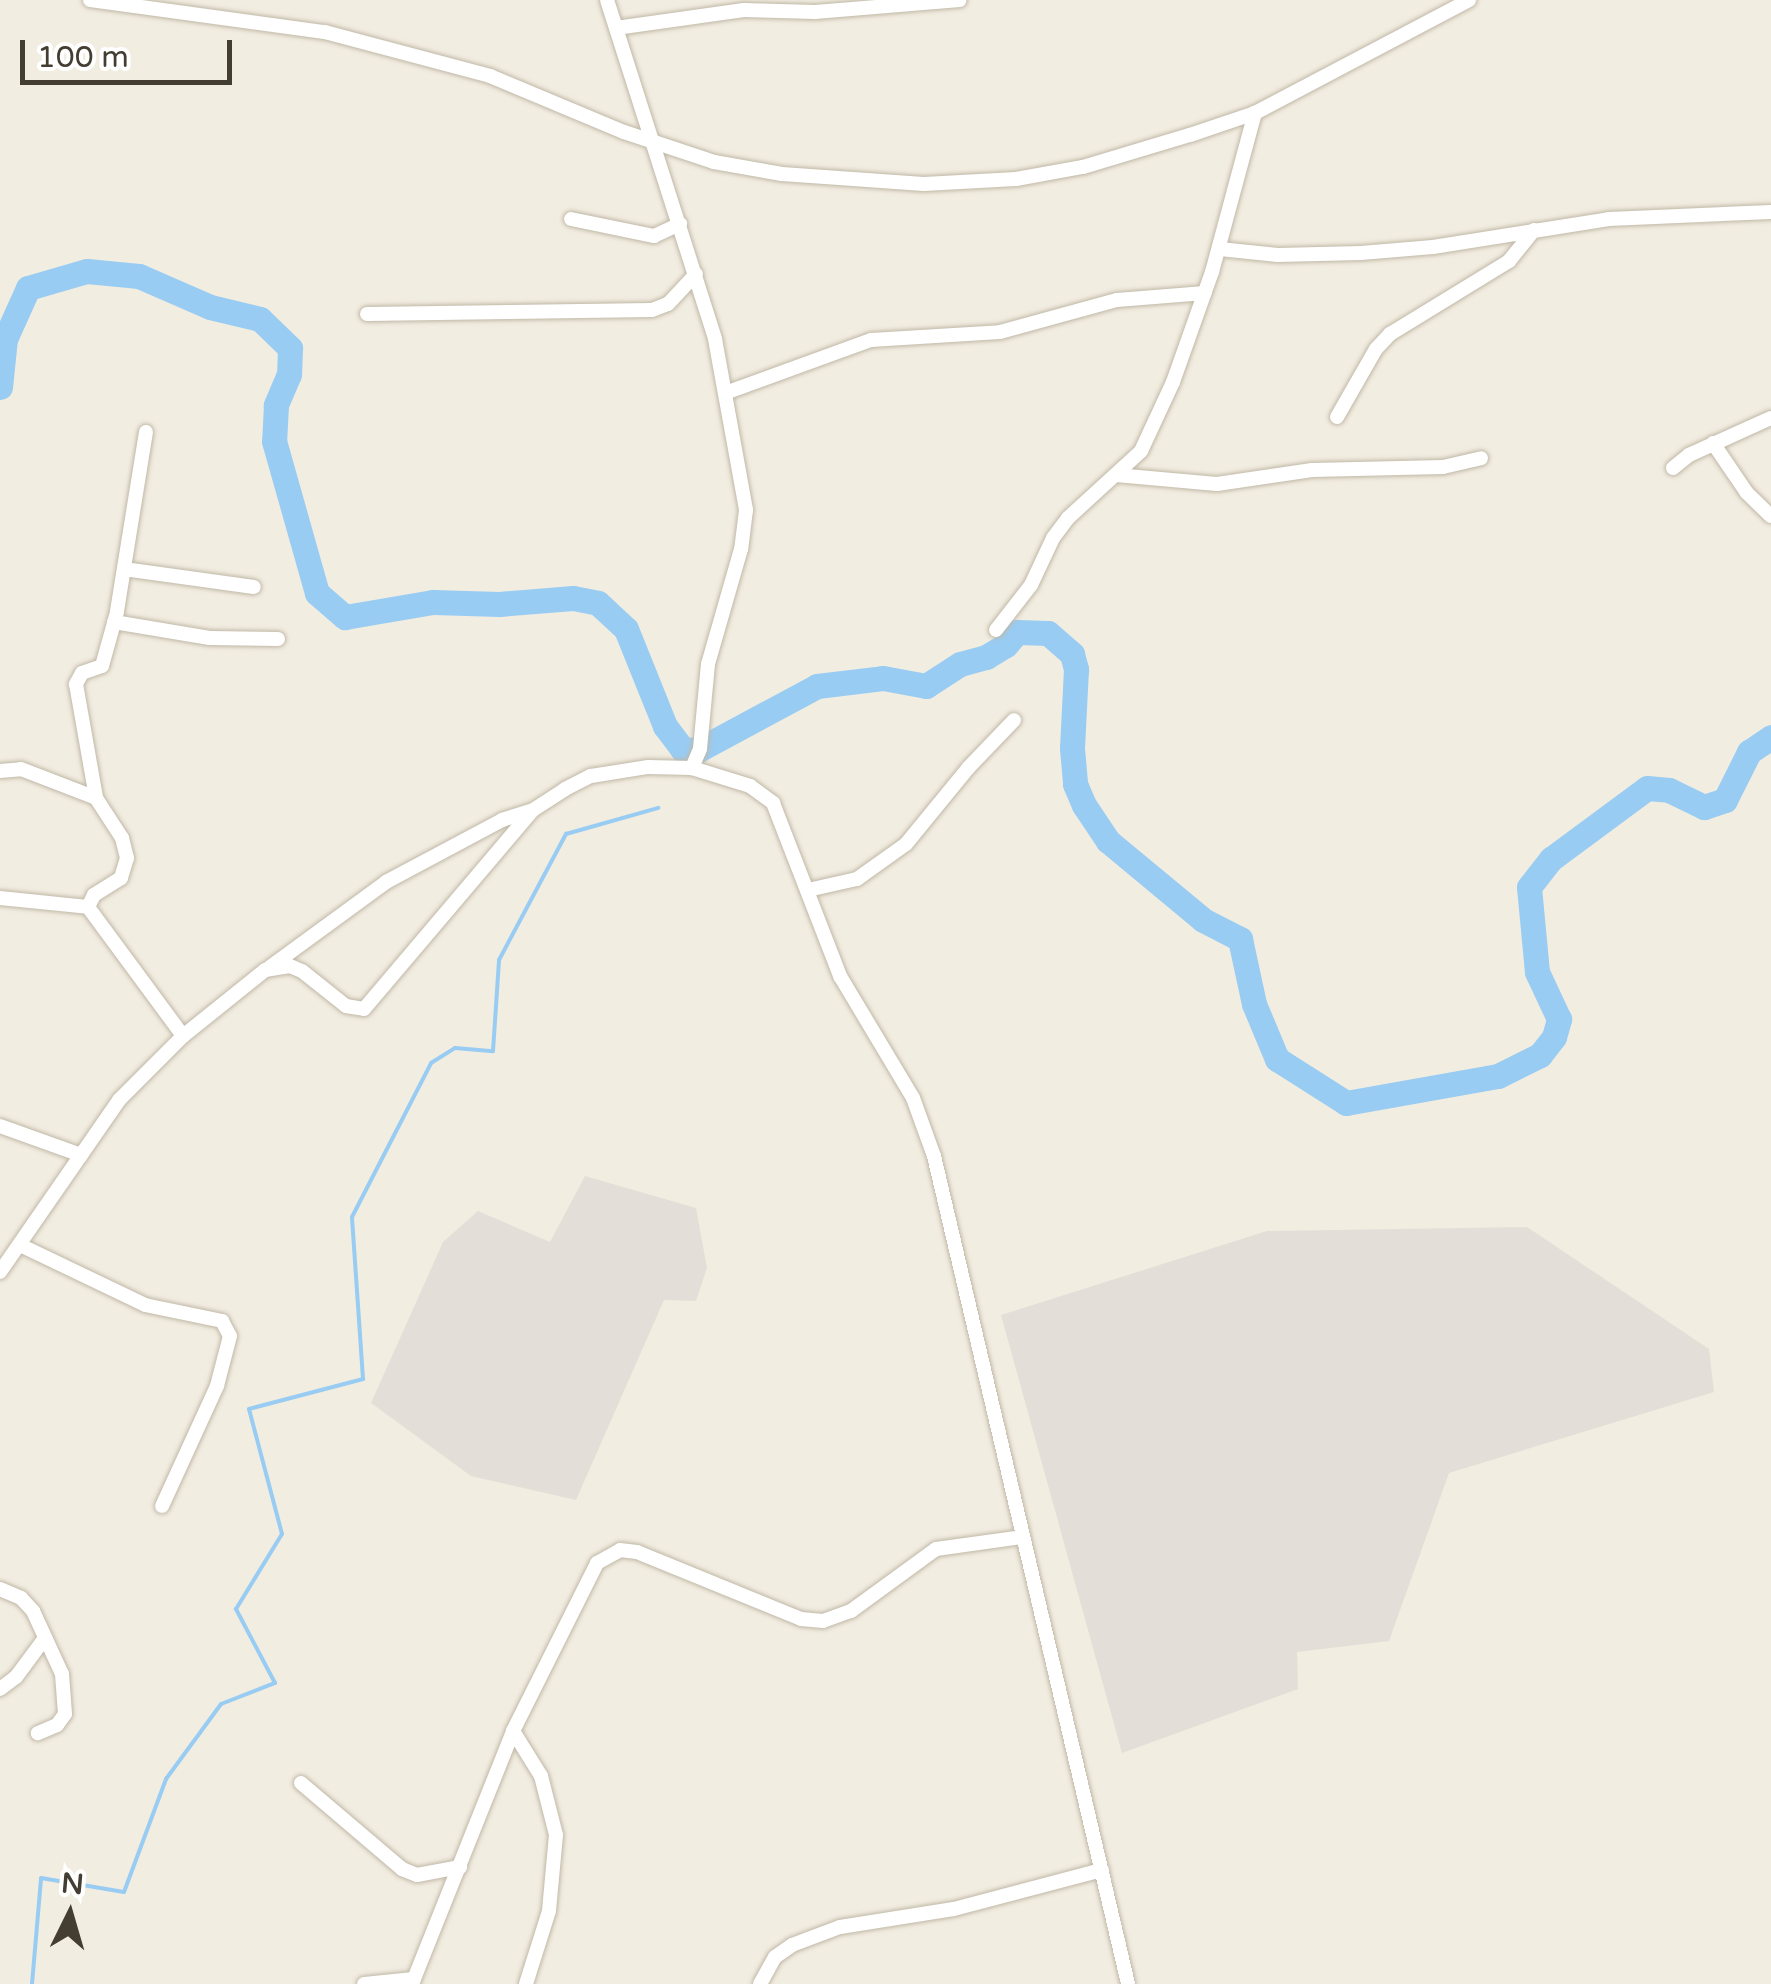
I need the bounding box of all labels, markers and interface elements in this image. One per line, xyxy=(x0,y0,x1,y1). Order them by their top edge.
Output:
scale bar xyxy=(25,20,238,82)
text: 100 m xyxy=(37,39,129,76)
north arrow xyxy=(20,1864,120,1964)
text: N xyxy=(60,1866,85,1902)

